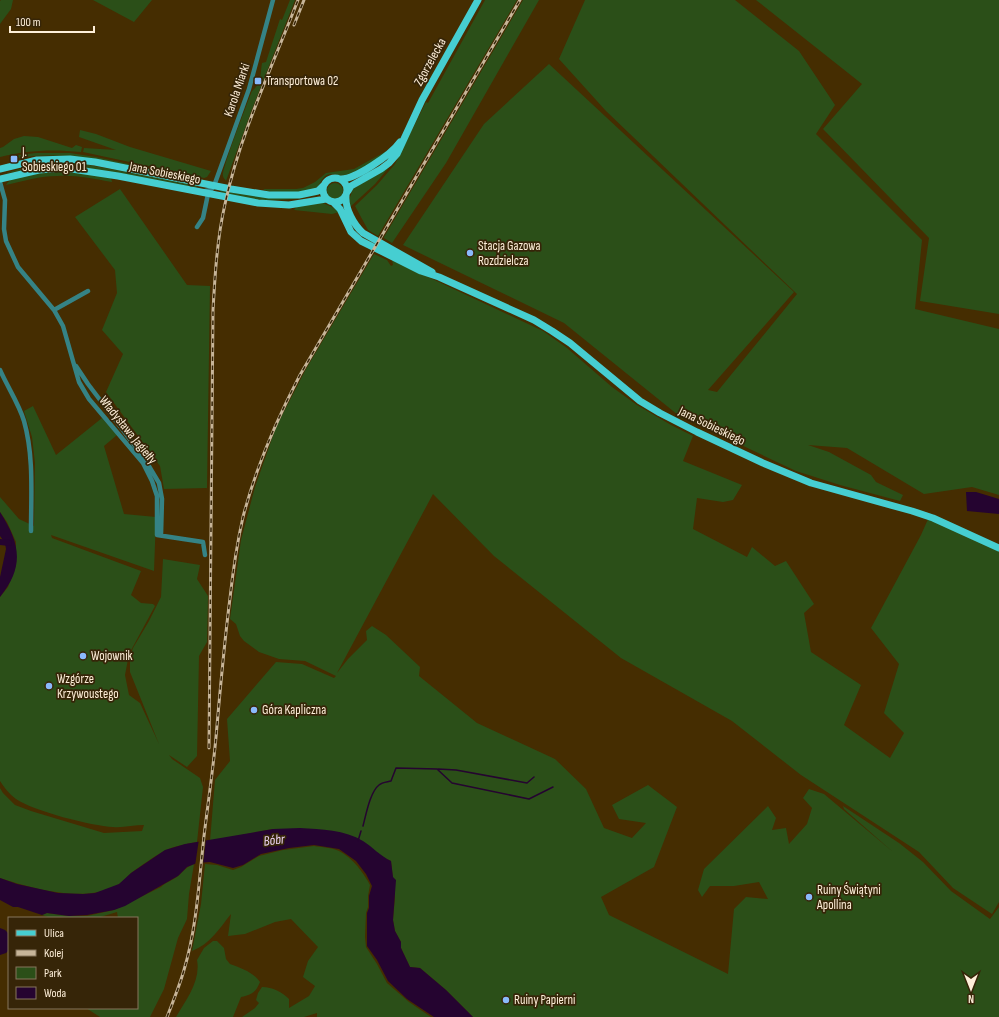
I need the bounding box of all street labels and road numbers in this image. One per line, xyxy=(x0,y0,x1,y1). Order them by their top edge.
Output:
street label: Zgorzelecka xyxy=(410,35,450,89)
street label: Karola Miarki xyxy=(220,61,254,119)
street label: Jana Sobieskiego xyxy=(127,158,202,188)
street label: Władysława Jagiełły xyxy=(96,393,160,467)
street label: Jana Sobieskiego xyxy=(675,403,748,449)

